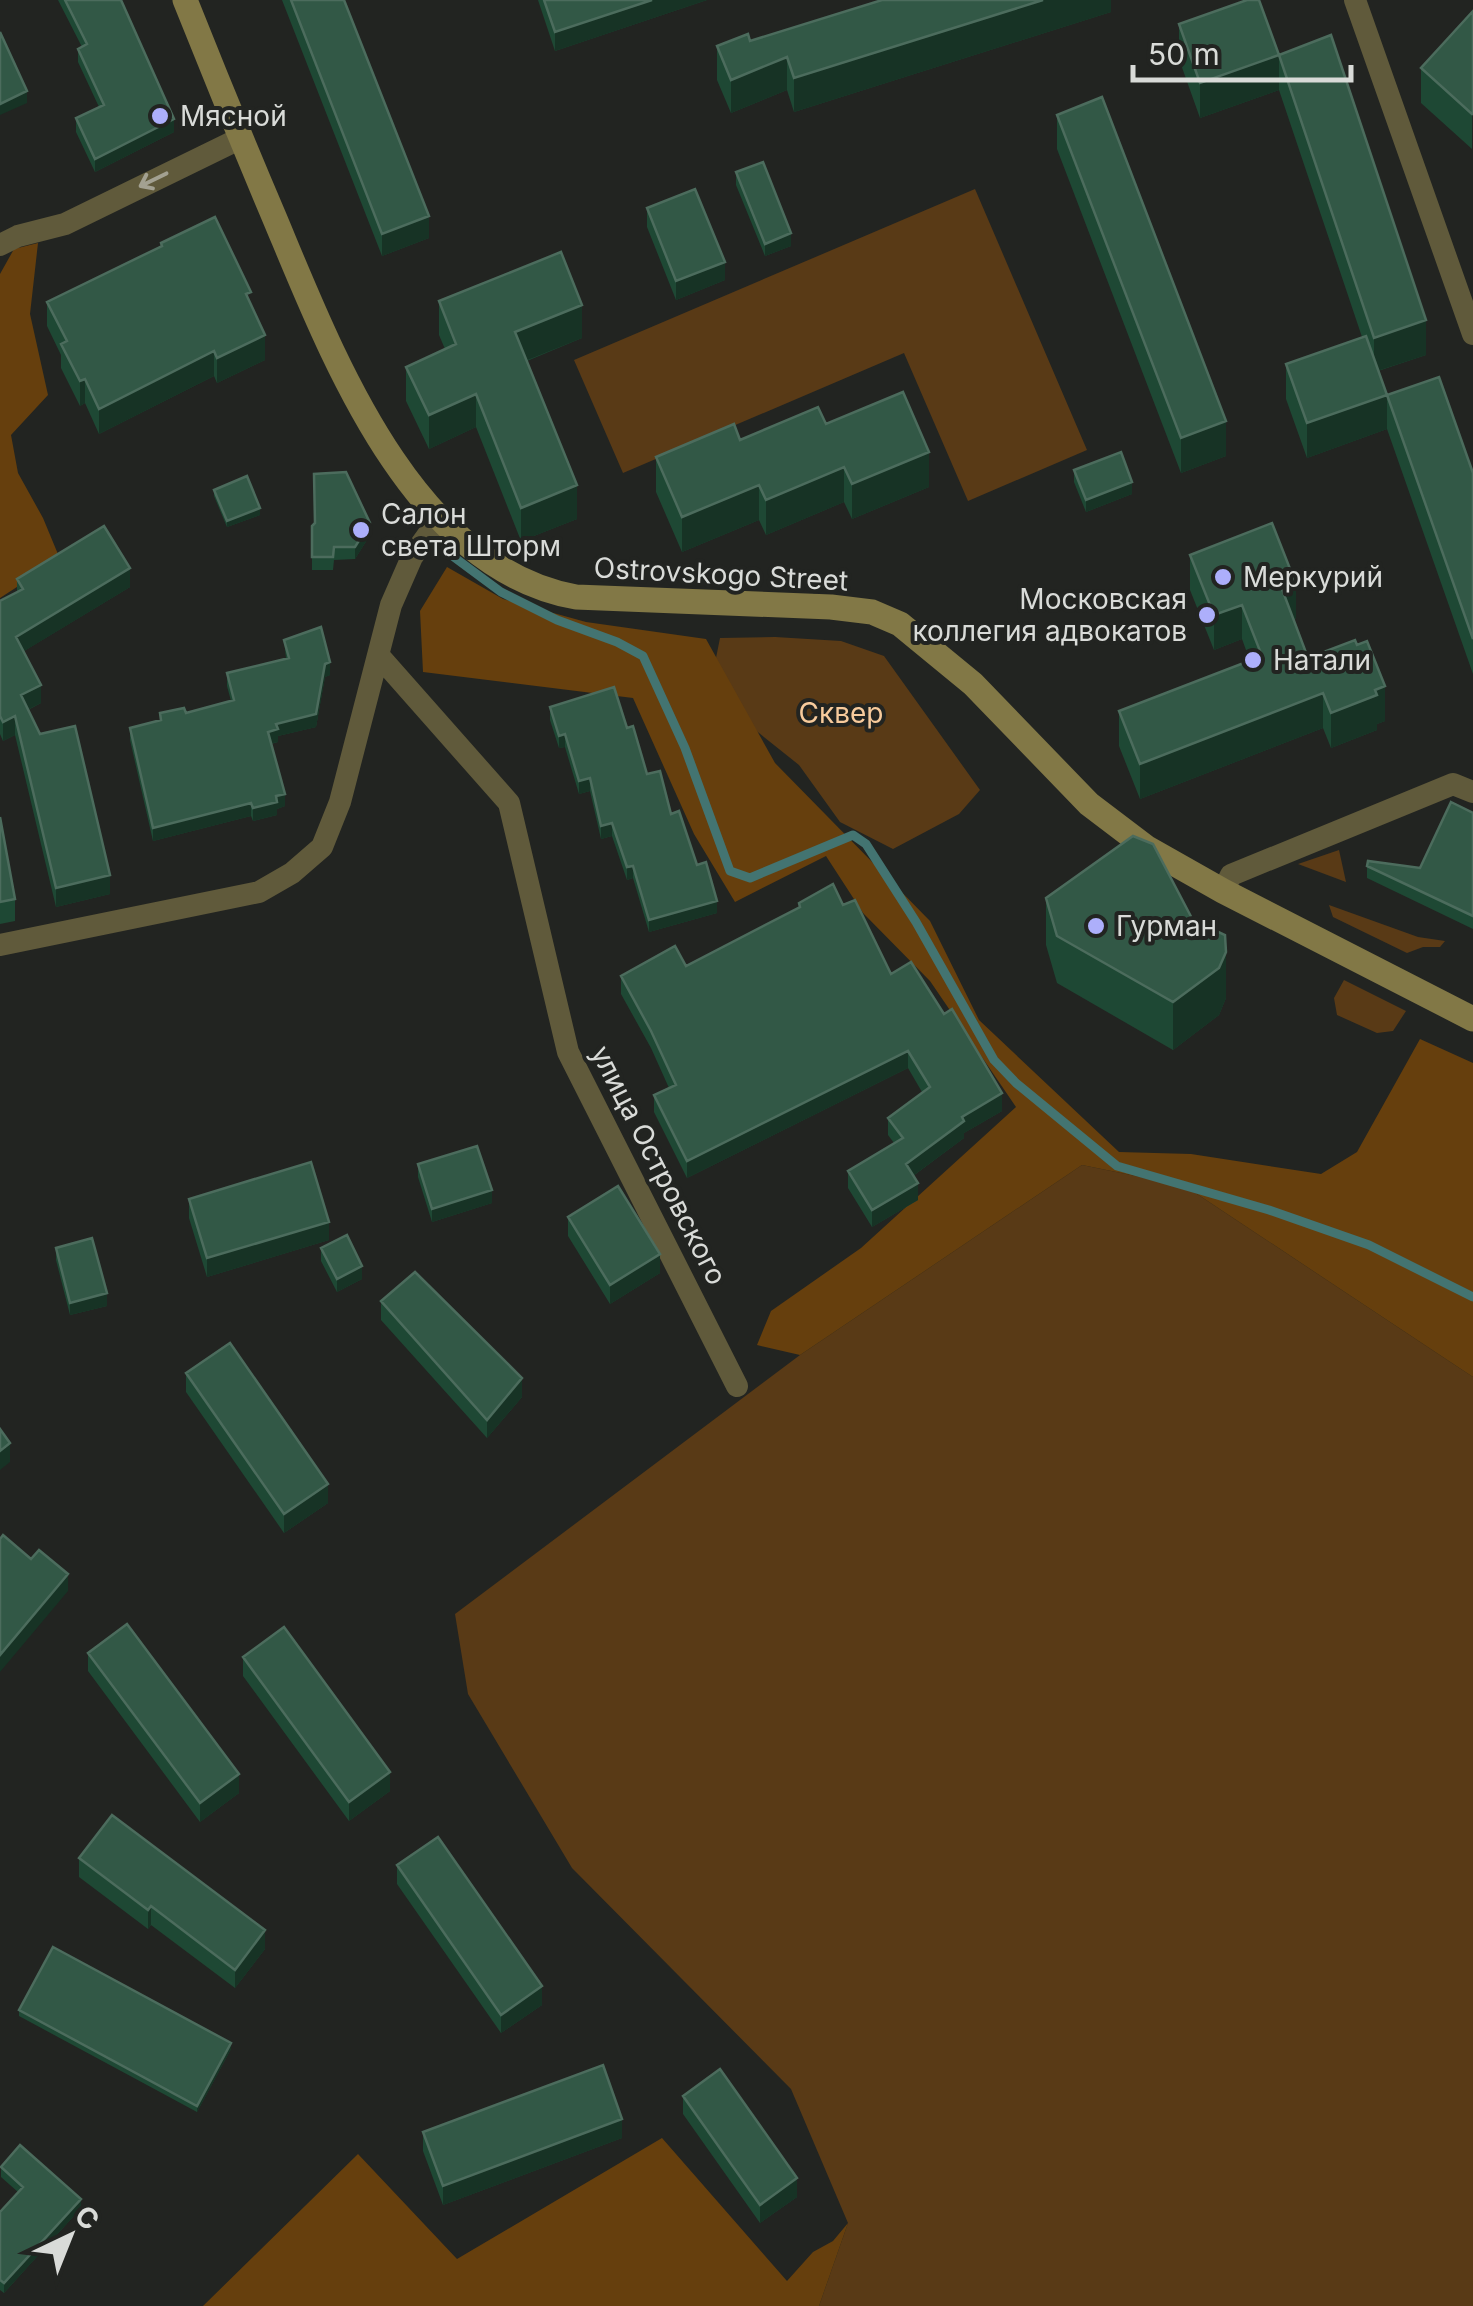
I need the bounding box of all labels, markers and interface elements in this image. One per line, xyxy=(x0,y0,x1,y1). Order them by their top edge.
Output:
scale bar xyxy=(1133,20,1350,82)
text: 50 m xyxy=(1148,36,1220,72)
place label: Мясной xyxy=(180,99,287,133)
marker: Мясной xyxy=(149,105,171,127)
one-way arrow xyxy=(139,172,169,191)
place label: Салон света Шторм xyxy=(381,497,561,563)
marker: Салон света Шторм xyxy=(350,519,372,541)
street label: Ostrovskogo Street xyxy=(593,550,849,598)
place label: Меркурий xyxy=(1243,560,1383,594)
marker: Меркурий xyxy=(1212,566,1234,588)
place label: Московская коллегия адвокатов xyxy=(913,582,1187,648)
marker: Московская коллегия адвокатов xyxy=(1196,604,1218,626)
place label: Натали xyxy=(1273,643,1371,677)
marker: Натали xyxy=(1242,649,1264,671)
park label: Сквер xyxy=(799,696,883,730)
place label: Гурман xyxy=(1116,909,1217,943)
marker: Гурман xyxy=(1085,915,1107,937)
street label: улица Островского xyxy=(584,1040,734,1290)
north arrow xyxy=(20,2186,120,2286)
text: С xyxy=(68,2198,106,2237)

